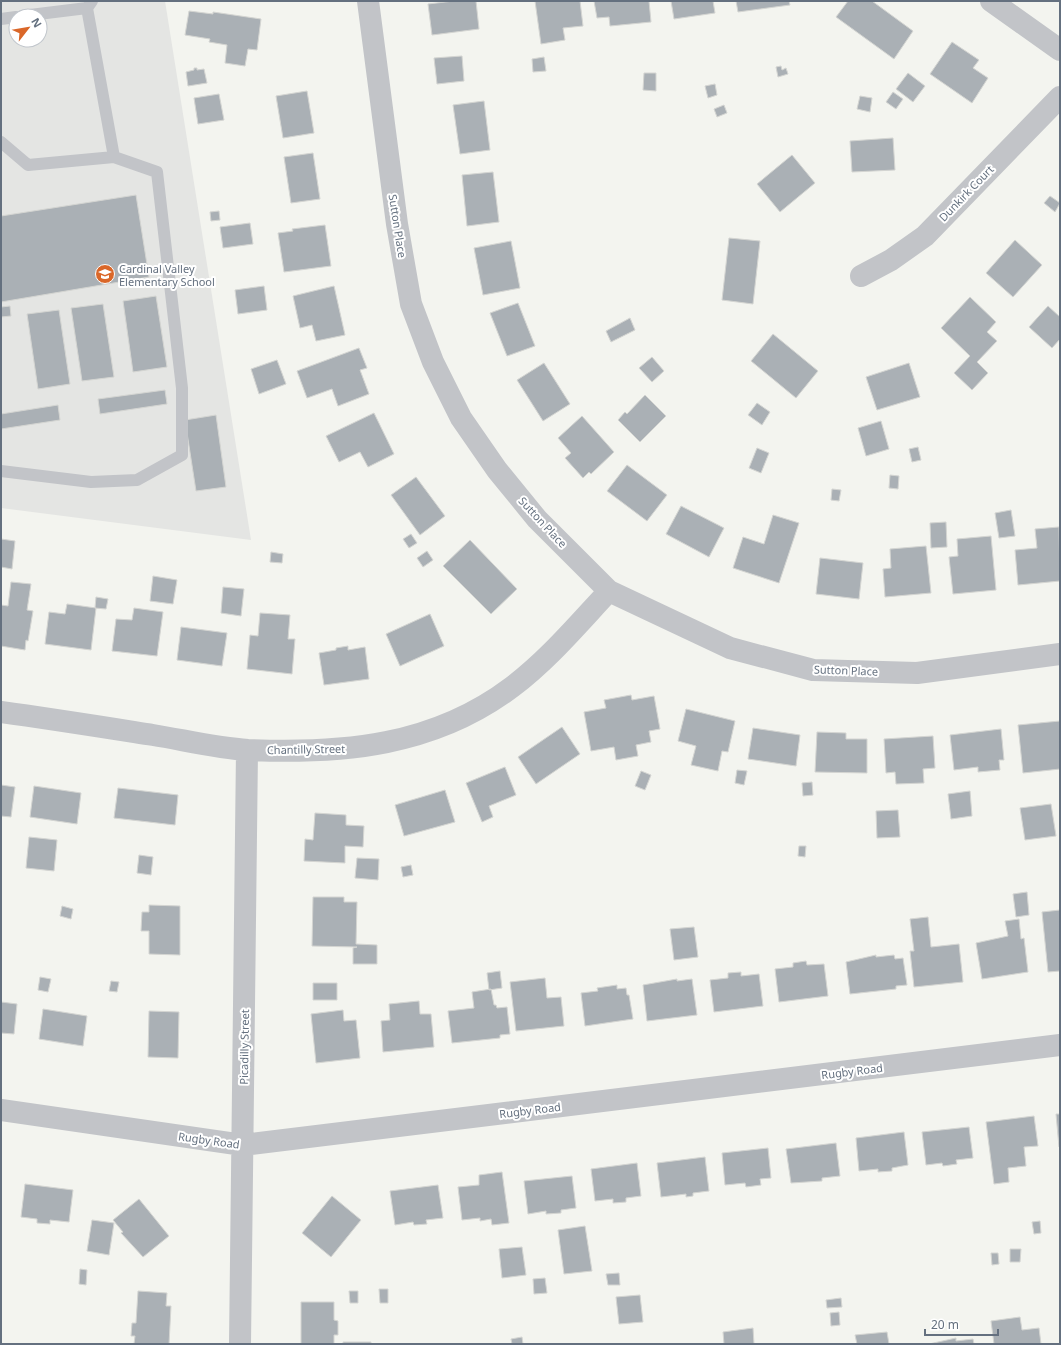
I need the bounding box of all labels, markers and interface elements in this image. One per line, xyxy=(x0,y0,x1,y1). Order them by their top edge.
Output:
north arrow xyxy=(8,8,48,48)
text: N xyxy=(28,15,46,30)
street label: Dunkirk Court xyxy=(935,162,997,224)
street label: Sutton Place xyxy=(386,193,410,259)
place label: Cardinal Valley Elementary School xyxy=(119,261,215,289)
school or university icon: Cardinal Valley Elementary School xyxy=(94,263,116,285)
street label: Sutton Place xyxy=(516,493,570,551)
street label: Sutton Place xyxy=(814,661,878,679)
street label: Chantilly Street xyxy=(267,741,345,757)
street label: Picadilly Street xyxy=(236,1009,252,1085)
street label: Rugby Road xyxy=(820,1060,884,1082)
street label: Rugby Road xyxy=(498,1099,562,1121)
street label: Rugby Road xyxy=(177,1128,241,1152)
scale bar xyxy=(925,1311,998,1337)
text: 20 m xyxy=(931,1316,959,1333)

